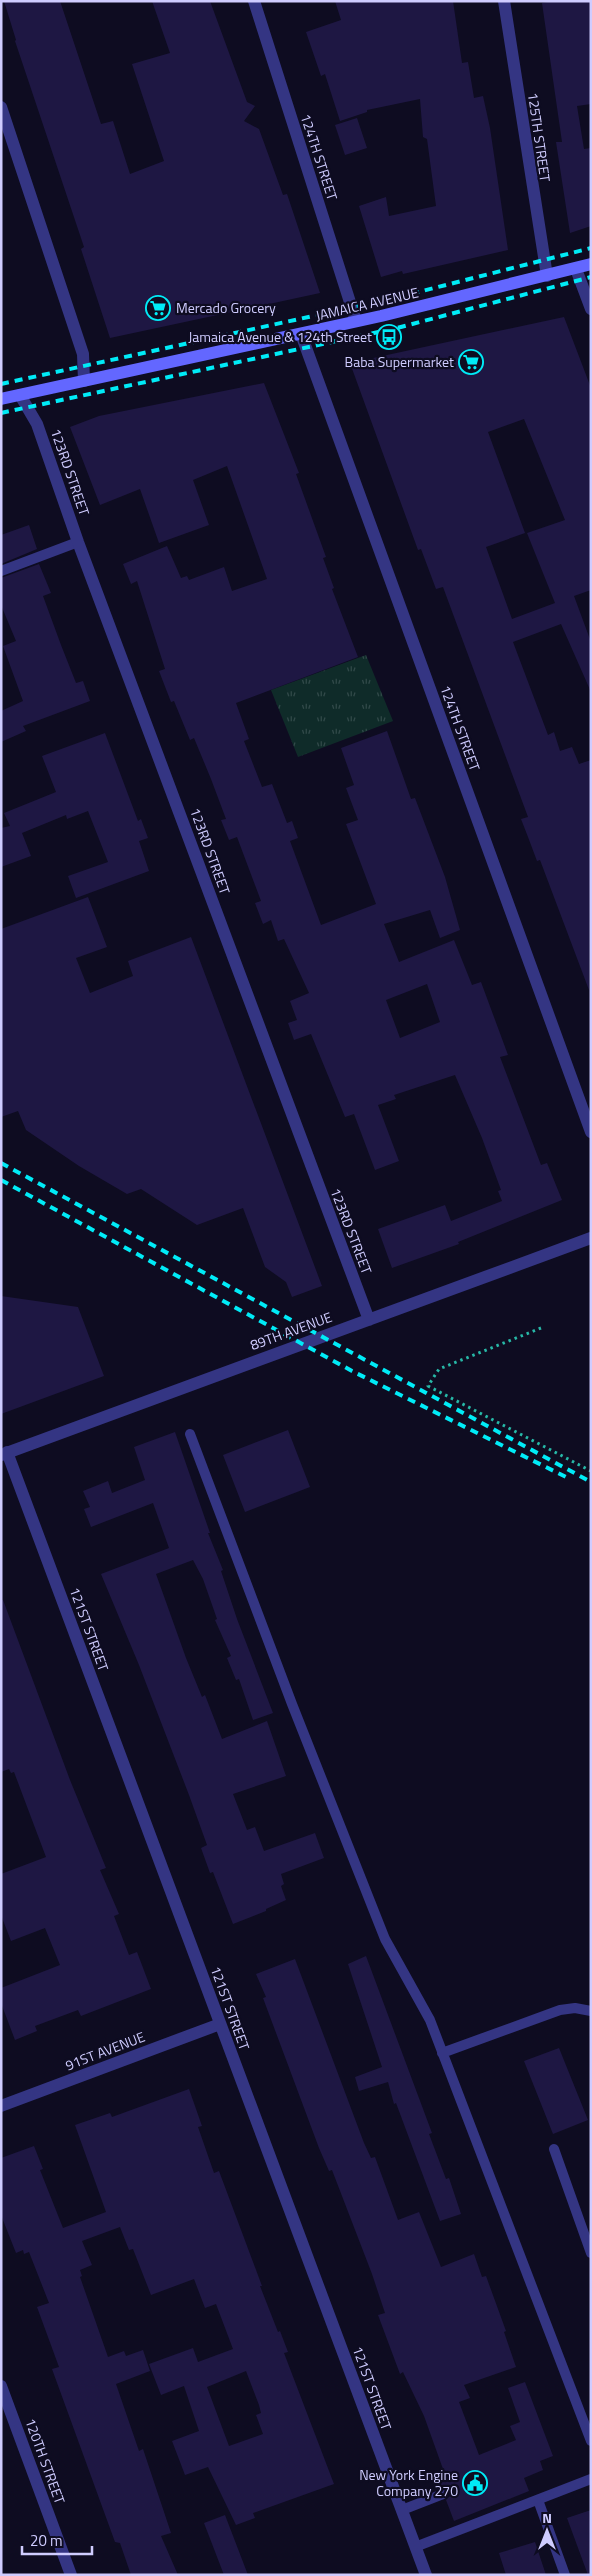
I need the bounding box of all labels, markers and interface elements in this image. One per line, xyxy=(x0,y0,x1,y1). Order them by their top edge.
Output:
street label: 125TH STREET xyxy=(523,91,556,184)
street label: 124TH STREET xyxy=(296,111,344,203)
street label: JAMAICA AVENUE xyxy=(313,281,421,326)
supermarket icon: Mercado Grocery xyxy=(145,295,171,321)
place label: Mercado Grocery xyxy=(176,297,276,318)
bus stop icon: Jamaica Avenue & 124th Street xyxy=(376,324,402,350)
place label: Jamaica Avenue & 124th Street xyxy=(188,326,372,347)
supermarket icon: Baba Supermarket xyxy=(458,349,484,375)
place label: Baba Supermarket xyxy=(345,351,454,372)
street label: 123RD STREET xyxy=(46,426,95,519)
street label: 124TH STREET xyxy=(435,682,486,774)
street label: 123RD STREET xyxy=(185,805,236,898)
street label: 123RD STREET xyxy=(325,1185,378,1278)
street label: 89TH AVENUE xyxy=(247,1306,335,1355)
street label: 121ST STREET xyxy=(65,1584,115,1674)
street label: 121ST STREET xyxy=(206,1963,256,2053)
street label: 91ST AVENUE xyxy=(62,2026,148,2075)
street label: 121ST STREET xyxy=(348,2343,398,2433)
street label: 120TH STREET xyxy=(20,2415,71,2507)
place label: New York Engine Company 270 xyxy=(359,2464,458,2501)
public building icon: New York Engine Company 270 xyxy=(462,2470,488,2496)
north arrow xyxy=(522,2506,572,2556)
text: N xyxy=(542,2507,552,2528)
scale bar xyxy=(22,2524,92,2556)
text: 20 m xyxy=(30,2529,63,2552)

